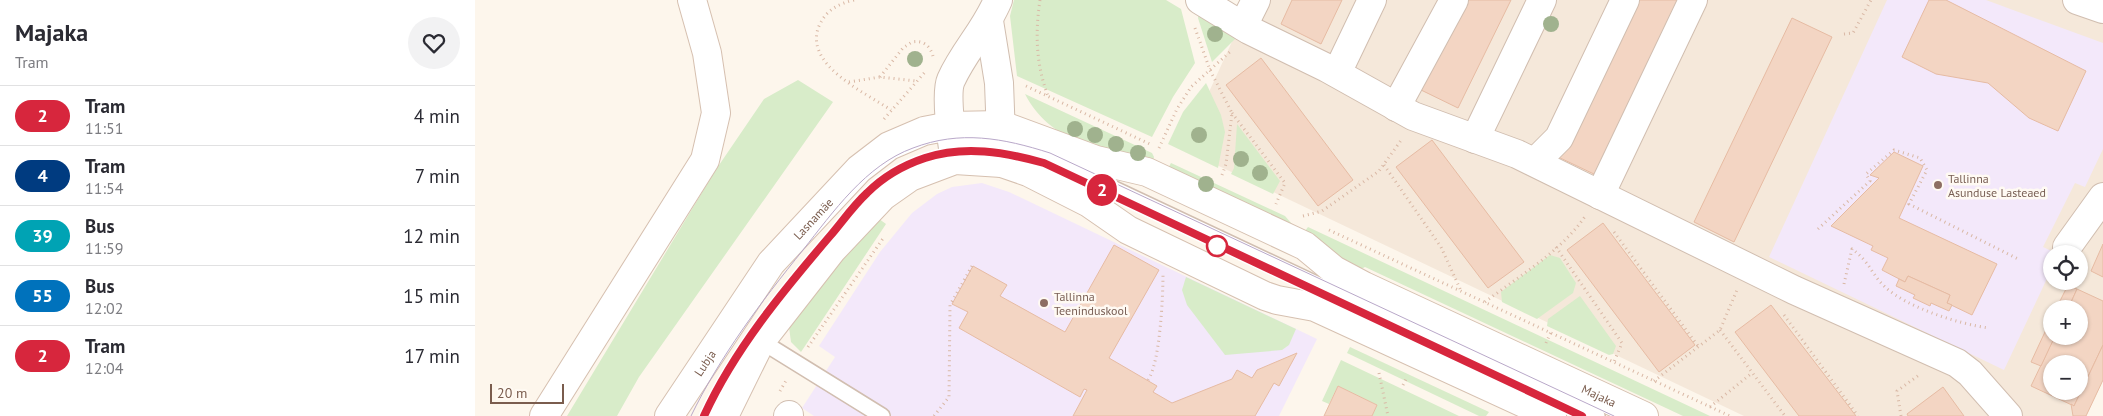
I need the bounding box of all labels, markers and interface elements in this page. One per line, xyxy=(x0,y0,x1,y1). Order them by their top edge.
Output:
text: Majaka xyxy=(15,17,88,48)
button: heart xyxy=(408,17,460,69)
text: Tram xyxy=(15,52,49,72)
text: Tram xyxy=(85,94,125,118)
text: 2 xyxy=(37,104,48,127)
text: 4 min xyxy=(414,104,460,128)
text: 11:51 xyxy=(85,118,123,138)
text: Tram xyxy=(85,154,125,178)
text: 4 xyxy=(37,164,48,187)
text: 7 min xyxy=(415,164,460,188)
place label: Tallinna Asunduse Lasteaed xyxy=(1948,171,2046,200)
line badge: 2 xyxy=(1086,174,1118,206)
text: 11:54 xyxy=(85,178,123,198)
text: 2 xyxy=(1097,178,1107,201)
marker: Tallinna Asunduse Lasteaed xyxy=(1932,179,1944,191)
street label: Lasnamäe xyxy=(790,195,836,242)
text: Bus xyxy=(85,214,114,238)
text: 39 xyxy=(32,224,53,247)
text: 12 min xyxy=(403,224,460,248)
unlabelled marker xyxy=(1206,235,1228,257)
text: 11:59 xyxy=(85,238,123,258)
map controls xyxy=(2043,245,2088,400)
button: locate xyxy=(2043,245,2088,290)
text: Bus xyxy=(85,274,114,298)
text: 55 xyxy=(32,284,53,307)
text: 15 min xyxy=(403,284,460,308)
place label: Tallinna Teeninduskool xyxy=(1054,289,1128,318)
marker: Tallinna Teeninduskool xyxy=(1038,297,1050,309)
text: 12:02 xyxy=(85,298,123,318)
button: + xyxy=(2043,300,2088,345)
text: Tram xyxy=(85,334,125,358)
text: 2 xyxy=(37,344,48,367)
text: 17 min xyxy=(404,344,460,368)
street label: Lubja xyxy=(690,347,719,379)
button: − xyxy=(2043,355,2088,400)
text: 12:04 xyxy=(85,358,123,378)
scale bar xyxy=(490,381,564,404)
street label: Majaka xyxy=(1579,381,1619,410)
text: 20 m xyxy=(497,384,527,402)

